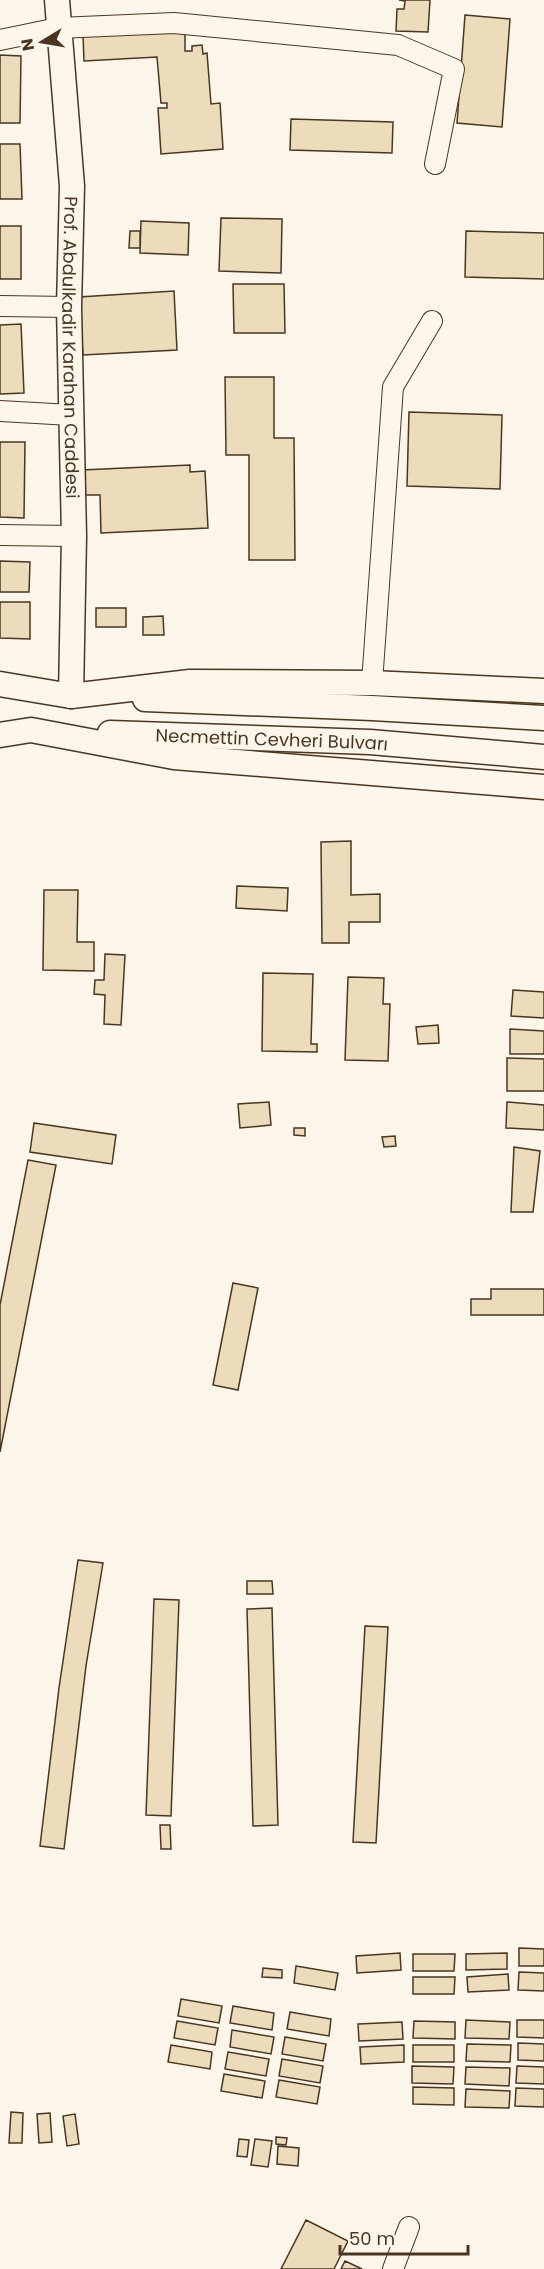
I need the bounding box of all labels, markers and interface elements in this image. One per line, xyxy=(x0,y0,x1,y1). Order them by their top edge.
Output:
north arrow xyxy=(12,12,72,72)
text: N xyxy=(15,37,40,53)
street label: Prof. Abdulkadir Karahan Caddesi xyxy=(56,196,86,499)
street label: Necmettin Cevheri Bulvarı xyxy=(155,722,389,756)
scale bar xyxy=(340,2218,468,2256)
text: 50 m xyxy=(349,2226,395,2251)

